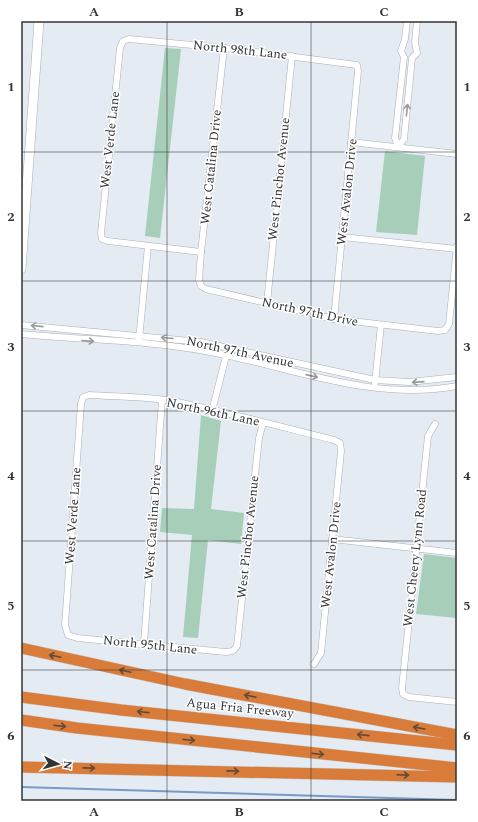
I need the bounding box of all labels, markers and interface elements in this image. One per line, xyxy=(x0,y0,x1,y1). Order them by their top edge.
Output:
text: A xyxy=(89,2,99,22)
text: B xyxy=(234,2,244,22)
text: C xyxy=(379,2,389,22)
street label: North 98th Lane xyxy=(192,35,288,65)
text: 1 xyxy=(7,77,15,97)
text: 1 xyxy=(463,77,471,97)
street label: West Verde Lane xyxy=(95,90,125,190)
one-way arrow xyxy=(403,104,411,117)
street label: West Catalina Drive xyxy=(195,108,227,226)
street label: West Pinchot Avenue xyxy=(263,116,295,242)
street label: West Avalon Drive xyxy=(331,138,363,246)
text: 2 xyxy=(7,207,15,227)
text: 2 xyxy=(463,207,471,227)
street label: North 97th Drive xyxy=(260,292,360,332)
one-way arrow xyxy=(31,323,44,330)
street label: North 97th Avenue xyxy=(184,331,296,373)
one-way arrow xyxy=(161,335,174,342)
text: 3 xyxy=(7,337,15,357)
one-way arrow xyxy=(81,337,94,344)
text: 3 xyxy=(463,337,471,357)
one-way arrow xyxy=(305,373,318,380)
one-way arrow xyxy=(412,378,425,385)
street label: North 96th Lane xyxy=(165,392,261,432)
street label: West Catalina Drive xyxy=(139,464,167,580)
text: 4 xyxy=(7,466,15,486)
text: 4 xyxy=(463,466,471,486)
street label: West Verde Lane xyxy=(60,467,86,565)
street label: West Pinchot Avenue xyxy=(232,474,264,600)
street label: West Cheery Lynn Road xyxy=(398,488,432,628)
street label: West Avalon Drive xyxy=(315,501,347,609)
text: 5 xyxy=(7,596,15,616)
text: 5 xyxy=(463,596,471,616)
street label: North 95th Lane xyxy=(102,630,198,660)
one-way arrow xyxy=(49,651,62,659)
one-way arrow xyxy=(119,666,132,674)
street label: Agua Fria Freeway xyxy=(185,692,295,724)
one-way arrow xyxy=(243,692,256,700)
one-way arrow xyxy=(137,708,150,716)
one-way arrow xyxy=(53,722,66,730)
one-way arrow xyxy=(412,724,425,732)
text: 6 xyxy=(7,726,15,746)
text: 6 xyxy=(463,726,471,746)
one-way arrow xyxy=(357,731,370,739)
one-way arrow xyxy=(182,736,195,744)
north arrow xyxy=(38,744,78,784)
one-way arrow xyxy=(311,750,324,757)
text: N xyxy=(59,760,76,770)
one-way arrow xyxy=(82,764,95,772)
one-way arrow xyxy=(226,767,239,775)
one-way arrow xyxy=(396,771,409,779)
text: A xyxy=(89,802,99,822)
text: B xyxy=(234,802,244,822)
text: C xyxy=(379,802,389,822)

